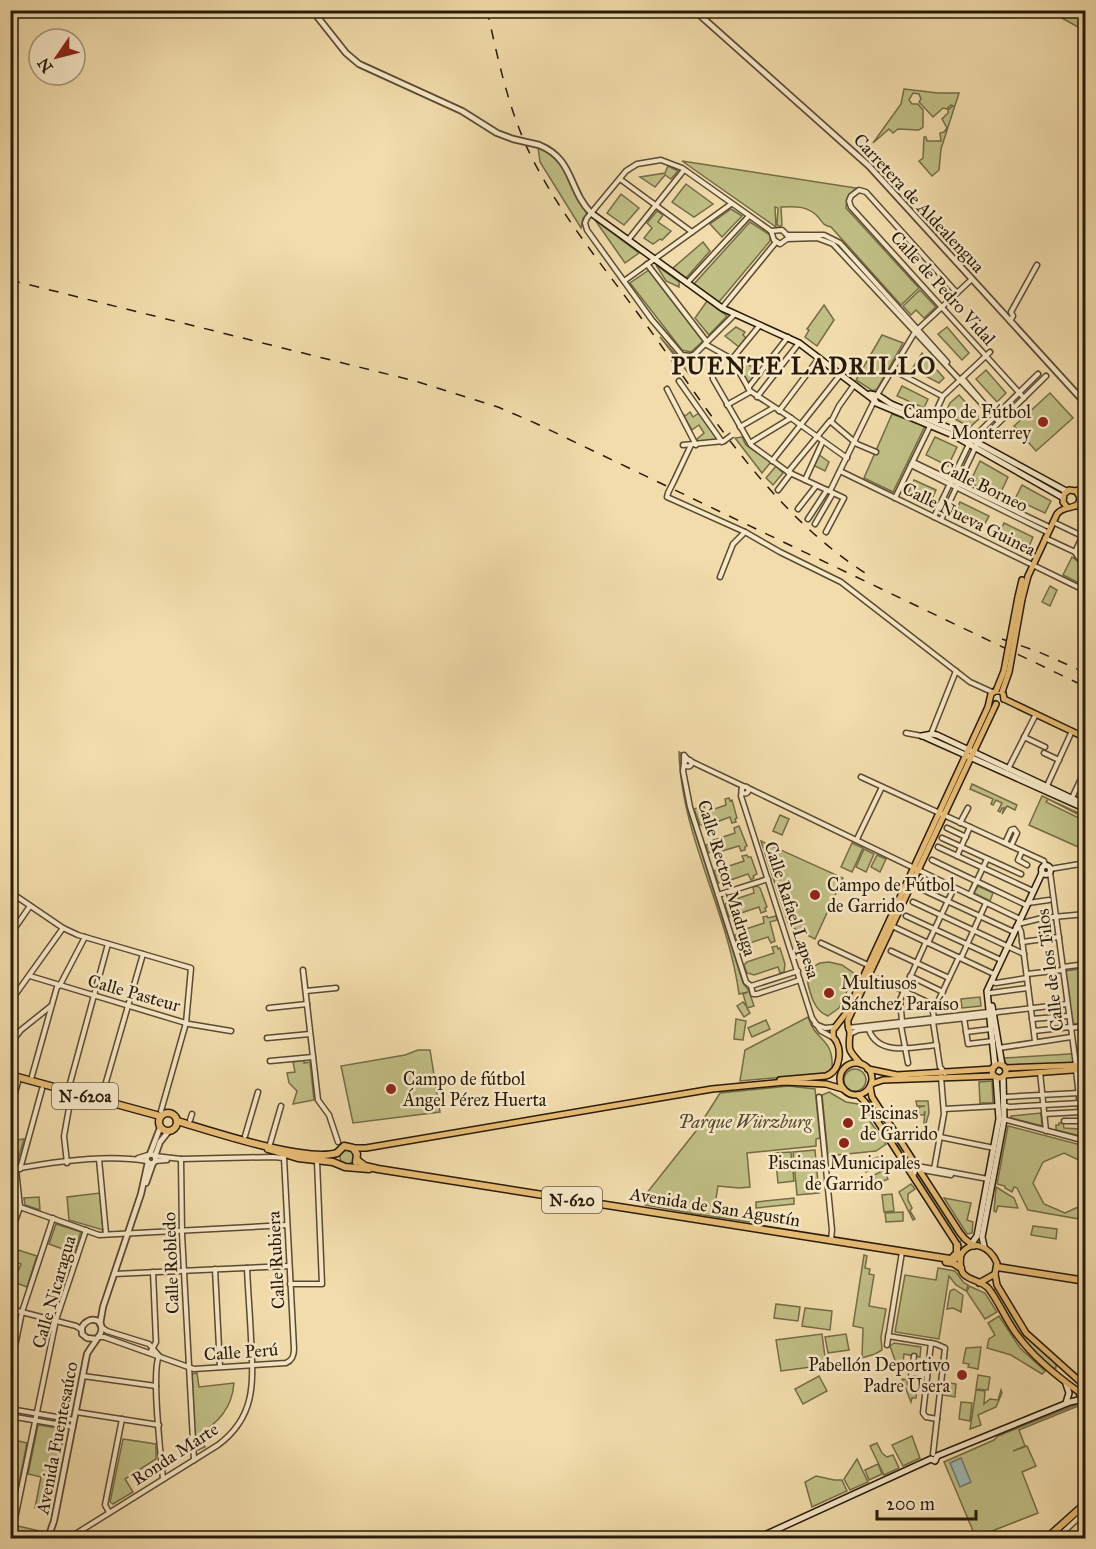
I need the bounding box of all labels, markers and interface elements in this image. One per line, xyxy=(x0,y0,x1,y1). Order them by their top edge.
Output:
north arrow xyxy=(27,27,87,87)
text: N xyxy=(33,54,57,76)
street label: Carretera de Aldealengua xyxy=(848,129,989,278)
street label: Calle de Pedro Vidal xyxy=(886,226,1000,350)
district label: PUENTE LADRILLO xyxy=(671,351,937,381)
place label: Campo de Fútbol Monterrey xyxy=(903,401,1032,444)
marker: Campo de Fútbol Monterrey xyxy=(1036,415,1050,429)
street label: Calle Borneo xyxy=(936,455,1032,517)
street label: Calle Nueva Guinea xyxy=(899,477,1040,561)
street label: Calle Rector Madruga xyxy=(692,797,761,960)
street label: Calle Rafael Lapesa xyxy=(759,839,825,982)
place label: Campo de Fútbol de Garrido xyxy=(827,874,955,917)
marker: Campo de Fútbol de Garrido xyxy=(808,888,822,902)
street label: Calle de los Tilos xyxy=(1032,907,1068,1033)
street label: Calle Pasteur xyxy=(85,969,183,1017)
place label: Multiusos Sánchez Paraíso xyxy=(841,972,959,1015)
marker: Multiusos Sánchez Paraíso xyxy=(822,986,836,1000)
place label: Campo de fútbol Ángel Pérez Huerta xyxy=(402,1068,547,1112)
marker: Campo de fútbol Ángel Pérez Huerta xyxy=(384,1082,398,1096)
road number: N-620a xyxy=(52,1083,118,1109)
place label: Piscinas de Garrido xyxy=(860,1102,938,1145)
park label: Parque Würzburg xyxy=(678,1111,813,1133)
marker: Piscinas de Garrido xyxy=(841,1116,855,1130)
marker: Piscinas Municipales de Garrido xyxy=(837,1136,851,1150)
place label: Piscinas Municipales de Garrido xyxy=(768,1152,920,1195)
street label: Avenida de San Agustín xyxy=(627,1182,802,1232)
road number: N-620 xyxy=(542,1187,602,1213)
street label: Calle Rubiera xyxy=(262,1210,290,1310)
street label: Calle Robledo xyxy=(158,1212,184,1314)
street label: Calle Nicaragua xyxy=(27,1233,82,1351)
street label: Calle Perú xyxy=(203,1338,279,1366)
place label: Pabellón Deportivo Padre Usera xyxy=(808,1354,950,1397)
street label: Avenida Fuentesaúco xyxy=(31,1360,83,1517)
marker: Pabellón Deportivo Padre Usera xyxy=(955,1368,969,1382)
street label: Ronda Marte xyxy=(128,1418,222,1490)
scale bar xyxy=(877,1483,976,1521)
text: 200 m xyxy=(886,1493,935,1515)

